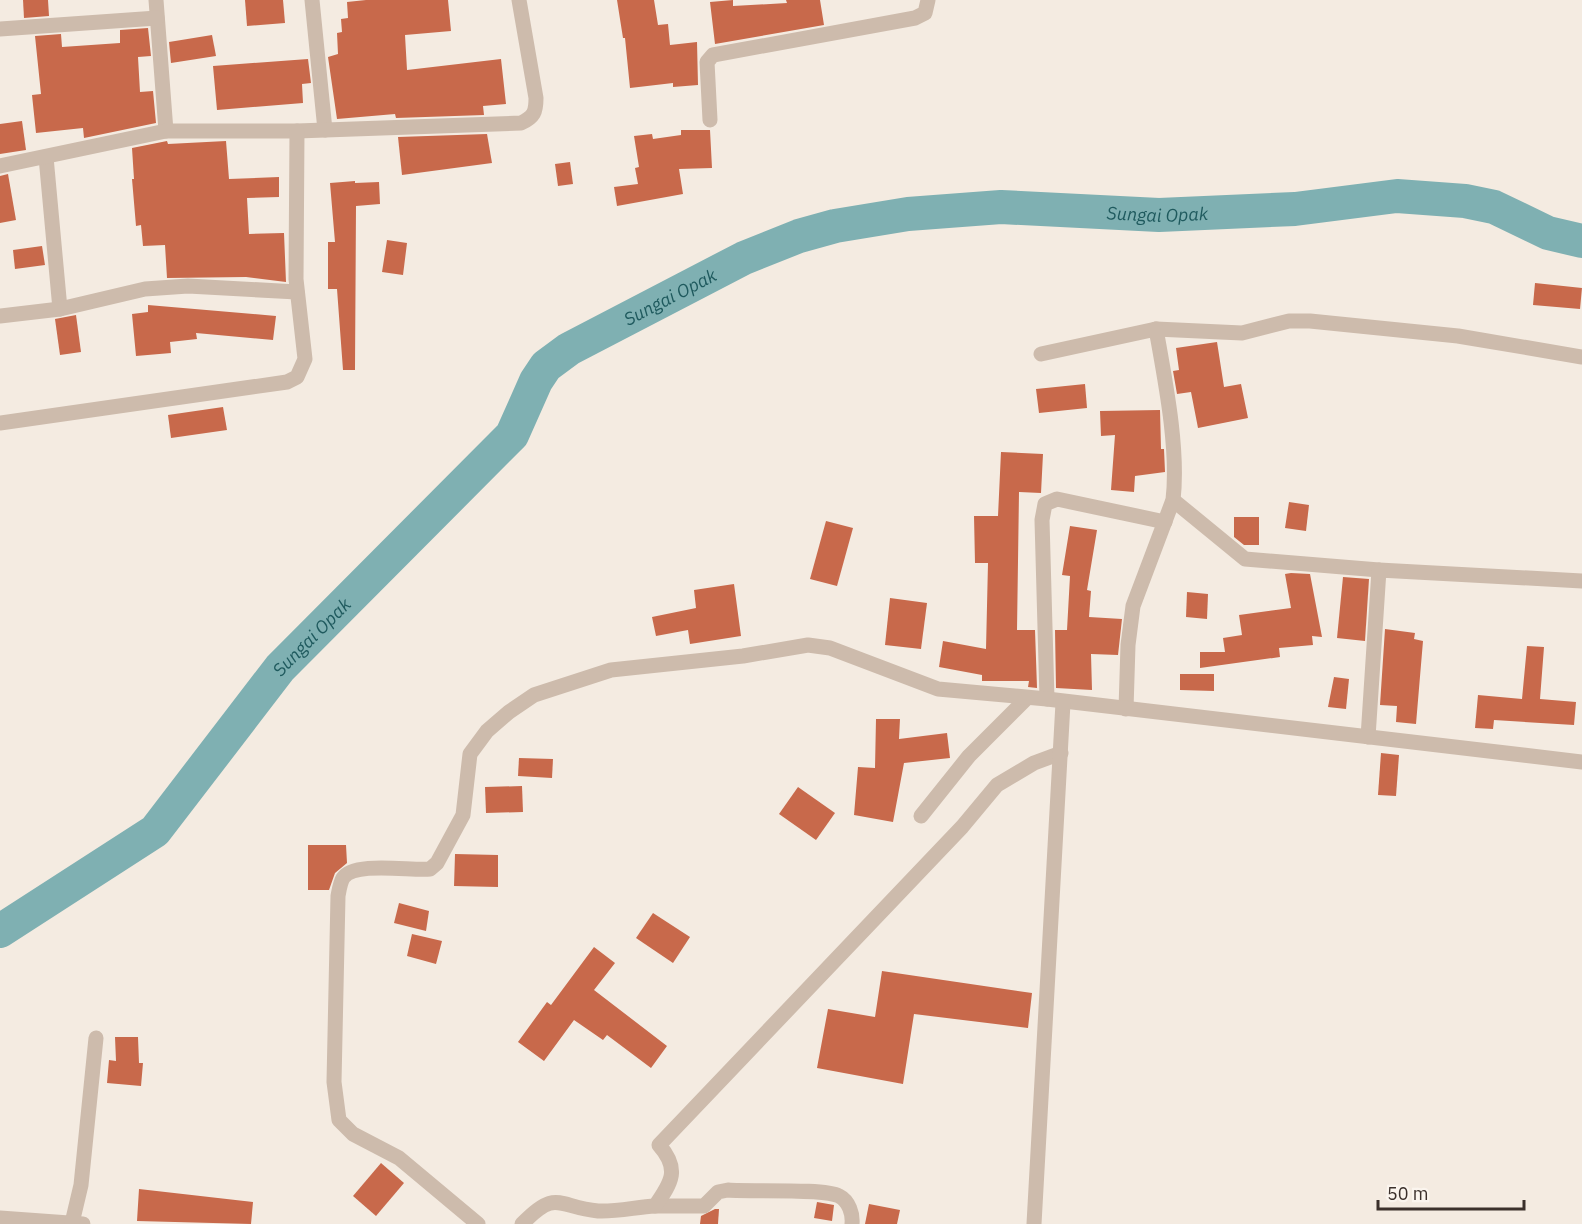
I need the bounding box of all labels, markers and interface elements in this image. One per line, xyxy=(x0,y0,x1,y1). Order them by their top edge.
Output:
water label: Sungai Opak xyxy=(1106,201,1209,227)
water label: Sungai Opak xyxy=(619,263,721,330)
water label: Sungai Opak xyxy=(267,592,356,680)
scale bar xyxy=(1378,1173,1524,1211)
text: 50 m xyxy=(1387,1182,1429,1205)

